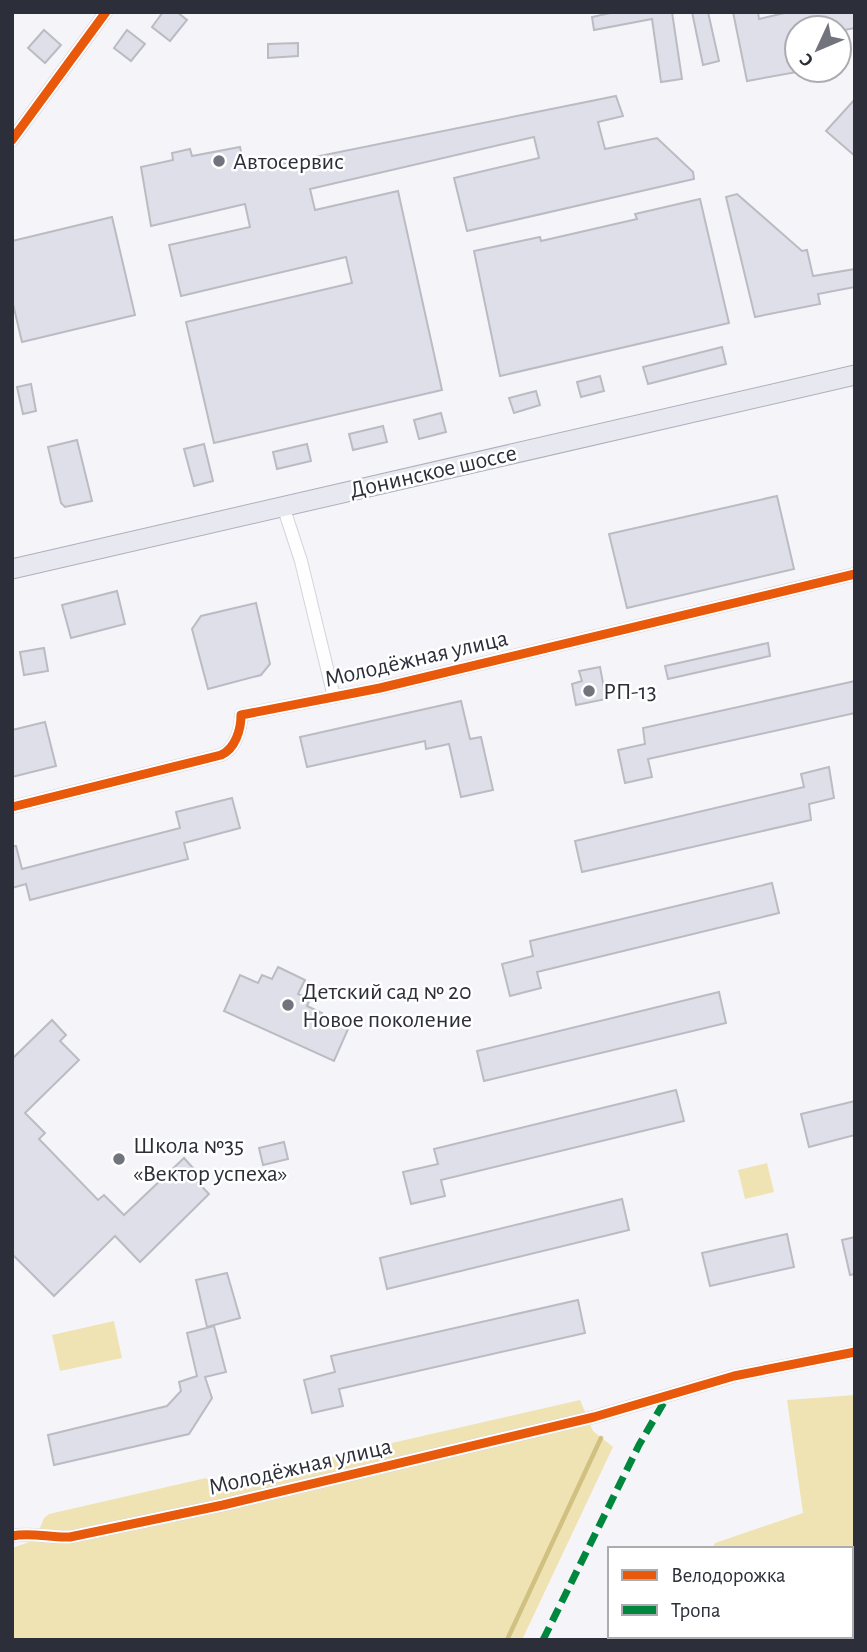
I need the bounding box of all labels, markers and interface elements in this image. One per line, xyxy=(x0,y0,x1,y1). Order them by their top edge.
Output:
north arrow xyxy=(783,14,853,84)
text: С xyxy=(796,49,817,70)
place label: Автосервис xyxy=(233,150,344,174)
marker: Автосервис xyxy=(211,153,227,169)
street label: Донинское шоссе xyxy=(347,441,519,503)
street label: Молодёжная улица xyxy=(322,626,510,692)
place label: РП-13 xyxy=(603,680,657,704)
marker: РП-13 xyxy=(581,683,597,699)
place label: Детский сад № 20 Новое поколение xyxy=(302,980,472,1032)
marker: Детский сад № 20 Новое поколение xyxy=(280,997,296,1013)
place label: Школа №35 «Вектор успеха» xyxy=(133,1134,288,1186)
marker: Школа №35 «Вектор успеха» xyxy=(111,1151,127,1167)
street label: Молодёжная улица xyxy=(206,1434,394,1500)
legend xyxy=(608,1547,853,1638)
text: Велодорожка xyxy=(671,1565,786,1586)
text: Тропа xyxy=(671,1600,721,1621)

